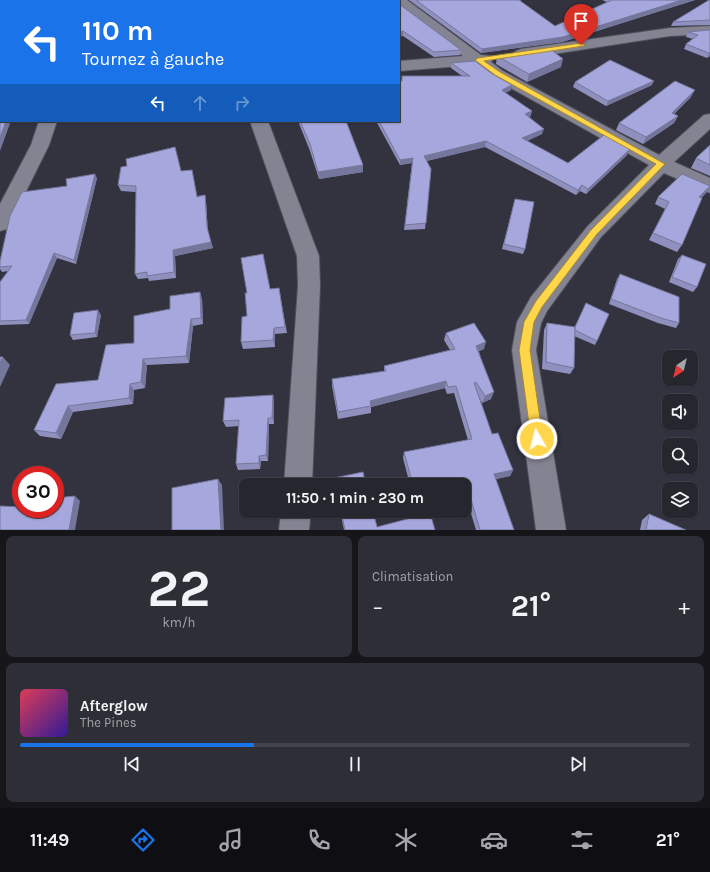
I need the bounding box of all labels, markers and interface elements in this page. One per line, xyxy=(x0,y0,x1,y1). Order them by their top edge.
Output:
pin xyxy=(564,4,598,45)
icon: arrive xyxy=(570,10,592,32)
text: 110 m xyxy=(82,14,153,47)
icon: left xyxy=(16,16,68,68)
text: Tournez à gauche xyxy=(82,48,224,70)
icon: left xyxy=(147,92,169,114)
icon: ahead xyxy=(189,92,211,114)
icon: right xyxy=(231,92,253,114)
north arrow xyxy=(662,350,698,386)
map controls xyxy=(662,350,698,518)
button: sound xyxy=(662,394,698,430)
position arrow xyxy=(516,418,558,460)
button: search xyxy=(662,438,698,474)
speed limit sign: 30 xyxy=(12,466,64,518)
button: layers xyxy=(662,482,698,518)
text: 11:50 · 1 min · 230 m xyxy=(286,489,424,507)
text: 22 xyxy=(148,558,210,619)
text: Climatisation xyxy=(372,569,453,584)
text: 21° xyxy=(511,588,551,624)
text: − xyxy=(372,594,384,620)
text: + xyxy=(678,594,690,620)
text: km/h xyxy=(163,615,195,630)
text: Afterglow xyxy=(80,697,148,715)
text: The Pines xyxy=(80,715,137,730)
icon: previous xyxy=(121,753,143,775)
icon: pause xyxy=(344,753,366,775)
icon: next xyxy=(567,753,589,775)
icon: directions xyxy=(129,826,157,854)
icon: music xyxy=(217,826,245,854)
icon: phone xyxy=(305,826,333,854)
icon: climate xyxy=(392,826,420,854)
icon: car xyxy=(480,826,508,854)
icon: filters xyxy=(568,826,596,854)
text: 11:49 xyxy=(30,829,69,851)
text: 21° xyxy=(656,829,680,851)

